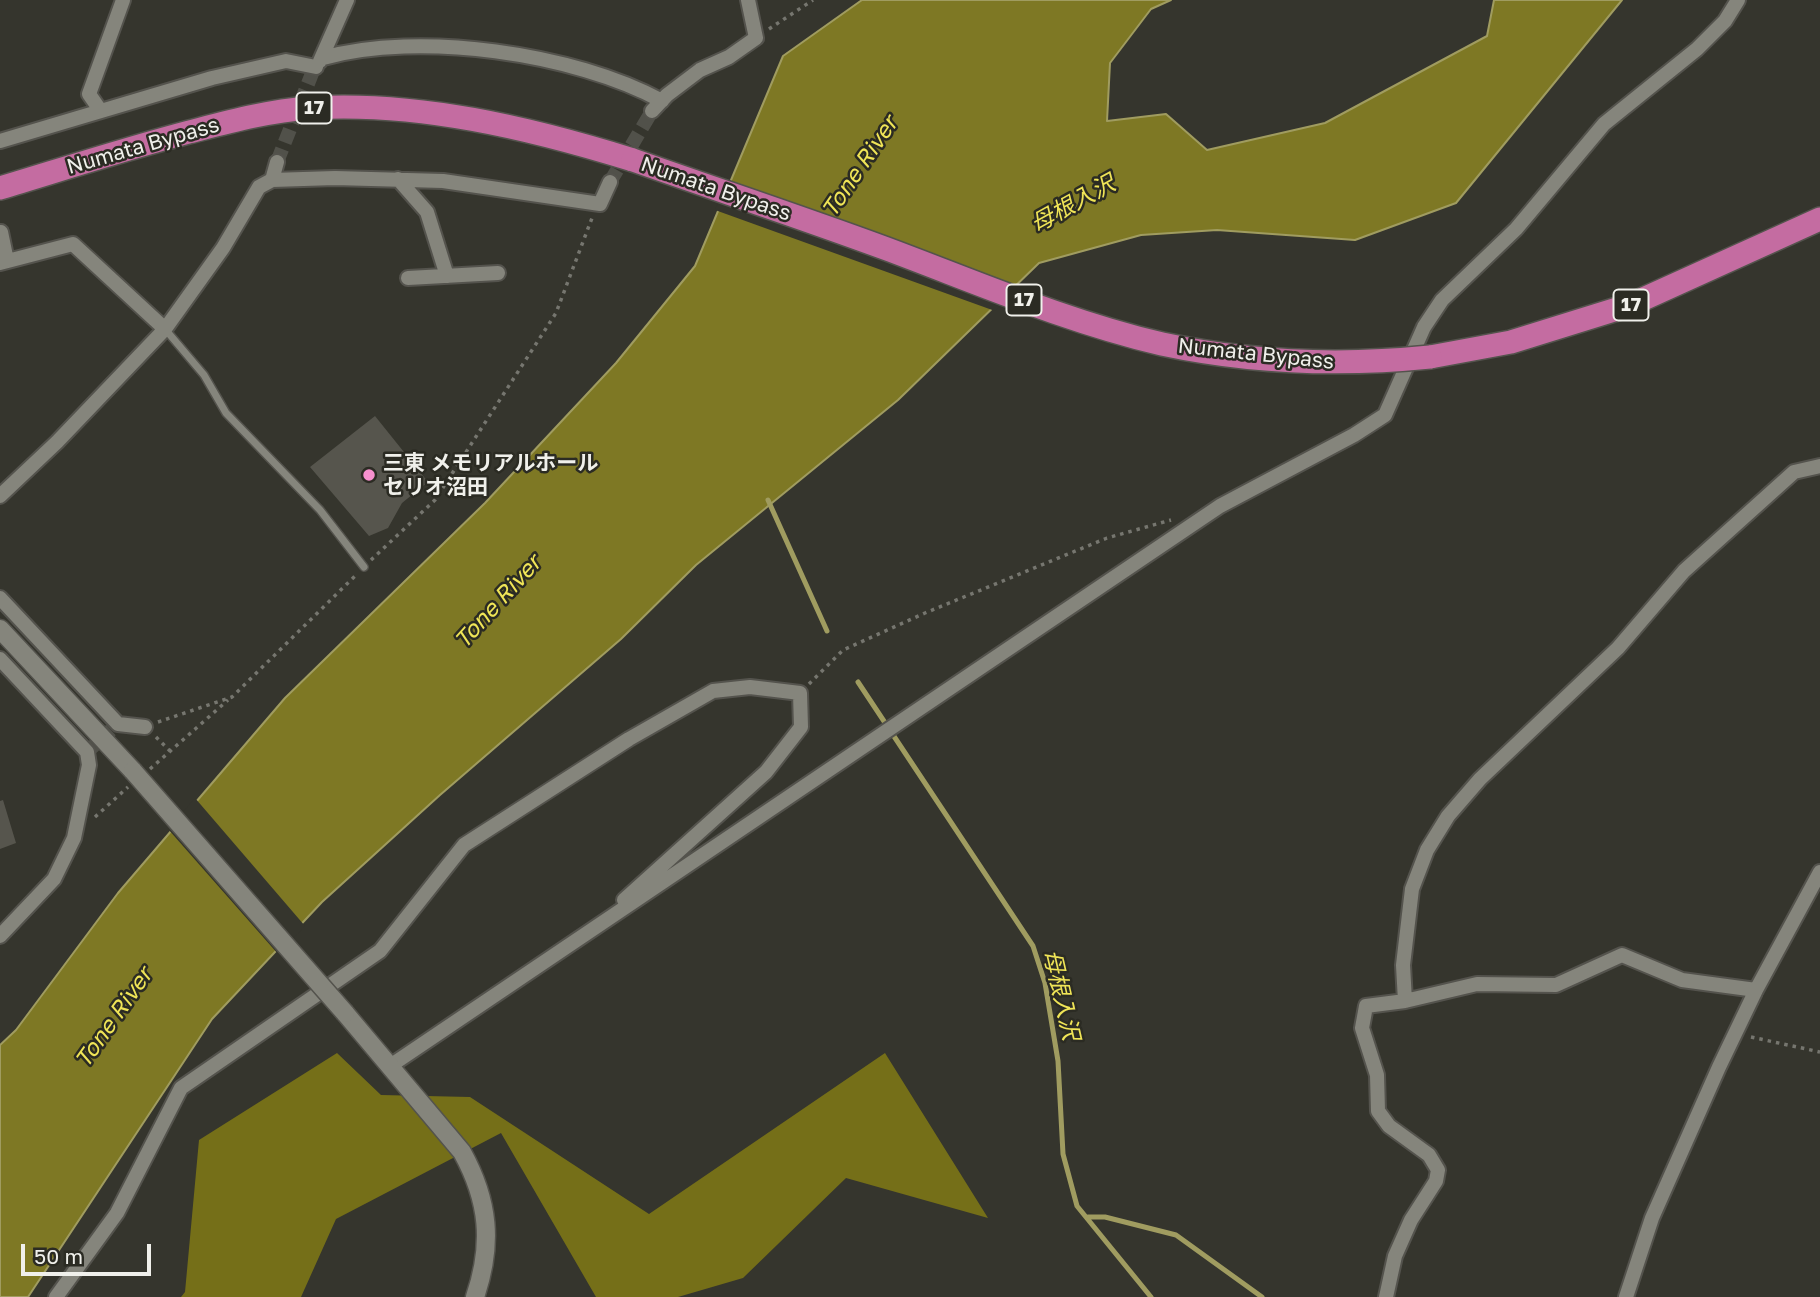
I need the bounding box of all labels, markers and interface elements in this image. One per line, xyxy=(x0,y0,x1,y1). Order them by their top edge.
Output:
road number: 17 xyxy=(296,92,332,124)
water label: Tone River xyxy=(816,111,904,223)
street label: Numata Bypass xyxy=(64,112,222,180)
street label: Numata Bypass xyxy=(638,152,794,226)
water label: 母根入沢 xyxy=(1026,170,1120,238)
road number: 17 xyxy=(1006,284,1042,316)
road number: 17 xyxy=(1614,290,1648,320)
street label: Numata Bypass xyxy=(1177,333,1335,375)
place label: 三東 メモリアルホール セリオ沼田 xyxy=(383,450,598,500)
marker: 三東 メモリアルホール セリオ沼田 xyxy=(361,467,377,483)
water label: Tone River xyxy=(449,550,547,654)
water label: 母根入沢 xyxy=(1037,947,1085,1043)
water label: Tone River xyxy=(69,963,159,1073)
scale bar xyxy=(24,1230,154,1274)
text: 50 m xyxy=(34,1243,83,1269)

